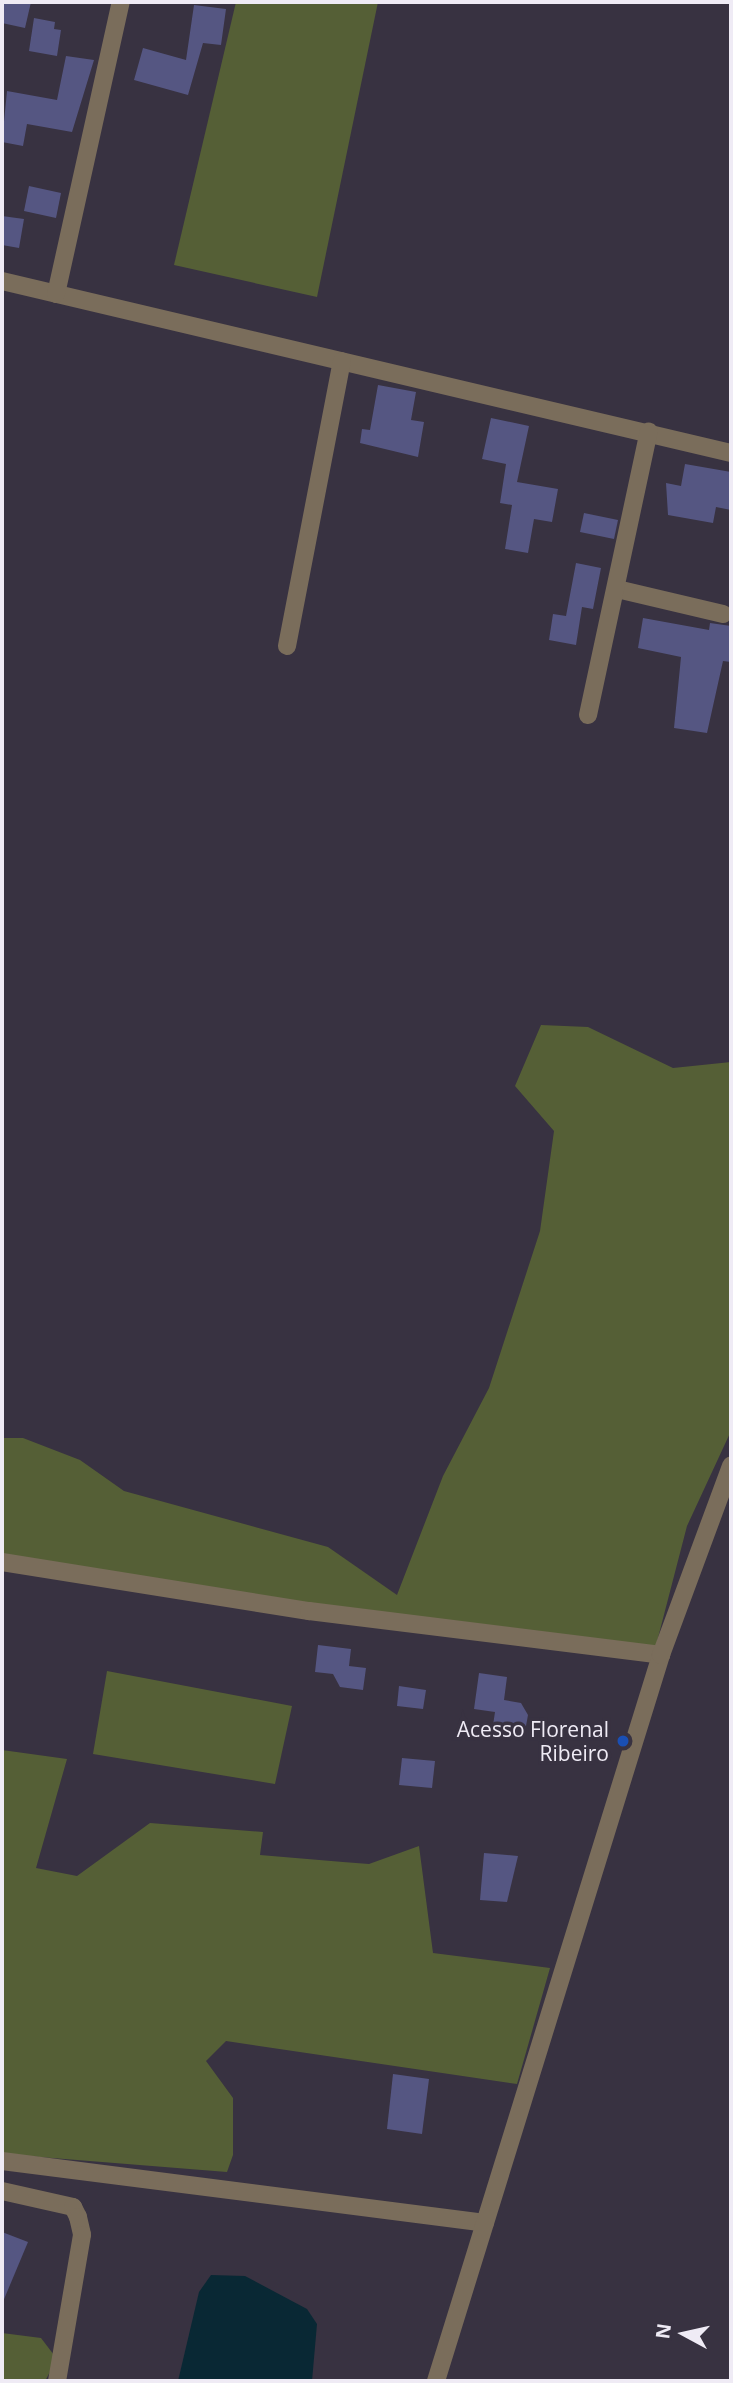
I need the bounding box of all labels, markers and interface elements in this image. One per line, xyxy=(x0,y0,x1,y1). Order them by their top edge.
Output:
place label: Acesso Florenal Ribeiro xyxy=(457,1716,609,1766)
marker: Acesso Florenal Ribeiro xyxy=(615,1733,631,1749)
north arrow xyxy=(649,2299,719,2369)
text: N xyxy=(649,2322,677,2341)

